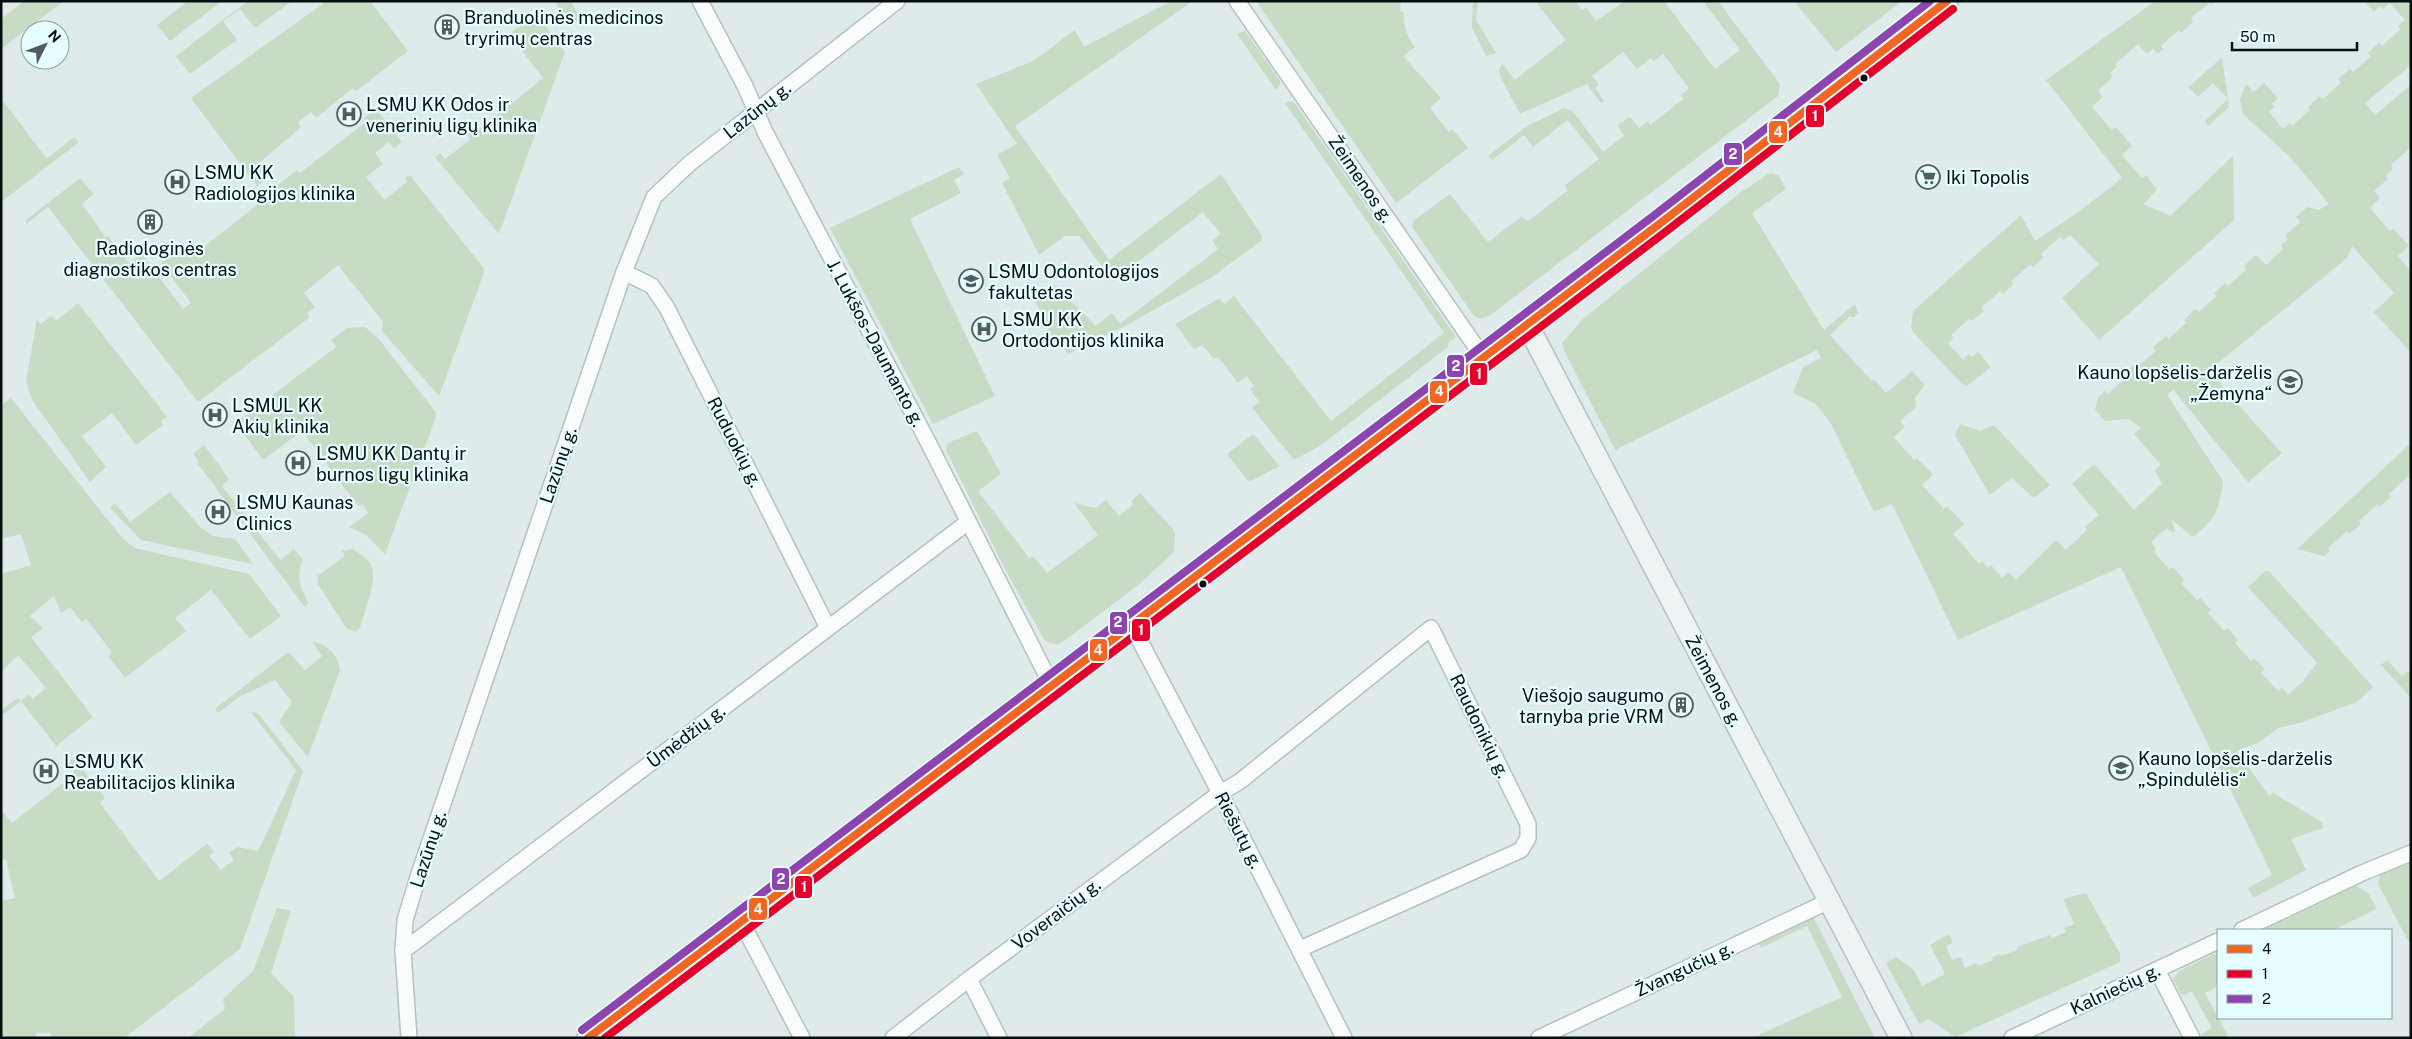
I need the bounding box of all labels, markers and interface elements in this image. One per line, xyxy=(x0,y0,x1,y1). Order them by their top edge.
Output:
place label: Branduolinės medicinos tryrimų centras xyxy=(464,7,663,49)
building icon: Branduolinės medicinos tryrimų centras xyxy=(434,14,460,40)
north arrow xyxy=(20,20,70,70)
scale bar xyxy=(2232,20,2357,52)
text: N xyxy=(45,27,64,46)
text: 50 m xyxy=(2240,28,2275,45)
unlabelled marker xyxy=(1859,73,1869,83)
street label: Lazūnų g. xyxy=(719,77,795,143)
place label: LSMU KK Odos ir venerinių ligų klinika xyxy=(366,94,537,136)
hospital icon: LSMU KK Odos ir venerinių ligų klinika xyxy=(336,101,362,127)
line badge: 1 xyxy=(1805,104,1825,128)
text: 1 xyxy=(1812,108,1818,124)
line badge: 4 xyxy=(1768,120,1788,144)
text: 4 xyxy=(1773,124,1783,140)
street label: Žeimenos g. xyxy=(1324,131,1398,227)
line badge: 2 xyxy=(1723,142,1743,166)
text: 2 xyxy=(1729,146,1738,162)
place label: LSMU KK Radiologijos klinika xyxy=(194,162,355,204)
supermarket icon: Iki Topolis xyxy=(1915,164,1941,190)
place label: Iki Topolis xyxy=(1946,167,2029,188)
hospital icon: LSMU KK Radiologijos klinika xyxy=(164,169,190,195)
building icon: Radiologinės diagnostikos centras xyxy=(137,209,163,235)
place label: Radiologinės diagnostikos centras xyxy=(63,238,237,280)
street label: J. Lukšos-Daumanto g. xyxy=(823,256,929,430)
place label: LSMU Odontologijos fakultetas xyxy=(988,261,1159,303)
school or university icon: LSMU Odontologijos fakultetas xyxy=(958,268,984,294)
place label: LSMU KK Ortodontijos klinika xyxy=(1002,309,1164,351)
hospital icon: LSMU KK Ortodontijos klinika xyxy=(971,316,997,342)
line badge: 2 xyxy=(1446,354,1465,378)
text: 2 xyxy=(1452,358,1461,374)
line badge: 1 xyxy=(1469,362,1488,386)
place label: Kauno lopšelis-darželis „Žemyna“ xyxy=(2077,362,2272,404)
text: 1 xyxy=(1476,366,1482,382)
school or university icon: Kauno lopšelis-darželis „Žemyna“ xyxy=(2277,369,2303,395)
line badge: 4 xyxy=(1429,380,1448,404)
text: 4 xyxy=(1434,383,1444,399)
street label: Ruduokių g. xyxy=(703,393,767,491)
place label: LSMUL KK Akių klinika xyxy=(232,395,329,437)
hospital icon: LSMUL KK Akių klinika xyxy=(202,402,228,428)
street label: Lazūnų g. xyxy=(535,424,581,506)
place label: LSMU KK Dantų ir burnos ligų klinika xyxy=(316,443,469,485)
hospital icon: LSMU KK Dantų ir burnos ligų klinika xyxy=(285,450,311,476)
place label: LSMU Kaunas Clinics xyxy=(236,492,353,534)
hospital icon: LSMU Kaunas Clinics xyxy=(205,499,231,525)
unlabelled marker xyxy=(1198,579,1208,589)
line badge: 2 xyxy=(1109,611,1128,635)
text: 2 xyxy=(1114,614,1123,630)
line badge: 1 xyxy=(1131,618,1151,642)
text: 1 xyxy=(1138,622,1144,638)
street label: Žeimenos g. xyxy=(1681,632,1747,730)
line badge: 4 xyxy=(1089,638,1108,662)
text: 4 xyxy=(1093,642,1103,658)
street label: Raudonikių g. xyxy=(1446,671,1514,781)
place label: Viešojo saugumo tarnyba prie VRM xyxy=(1519,685,1664,727)
building icon: Viešojo saugumo tarnyba prie VRM xyxy=(1668,692,1694,718)
street label: Ūmėdžių g. xyxy=(642,699,729,772)
place label: Kauno lopšelis-darželis „Spindulėlis“ xyxy=(2138,748,2333,790)
place label: LSMU KK Reabilitacijos klinika xyxy=(64,751,235,793)
school or university icon: Kauno lopšelis-darželis „Spindulėlis“ xyxy=(2108,755,2134,781)
hospital icon: LSMU KK Reabilitacijos klinika xyxy=(33,758,59,784)
street label: Riešutų g. xyxy=(1211,788,1267,872)
street label: Lazūnų g. xyxy=(406,808,450,890)
line badge: 2 xyxy=(771,867,790,891)
text: 2 xyxy=(777,871,786,887)
street label: Voveraičių g. xyxy=(1007,874,1105,954)
line badge: 1 xyxy=(794,875,813,899)
text: 1 xyxy=(801,879,807,895)
line badge: 4 xyxy=(748,897,768,921)
text: 4 xyxy=(753,901,763,917)
legend xyxy=(2217,929,2392,1019)
street label: Žvangučių g. xyxy=(1631,937,1737,1001)
text: 4 xyxy=(2262,940,2271,957)
street label: Kalniečių g. xyxy=(2067,959,2163,1019)
text: 1 xyxy=(2262,965,2268,982)
text: 2 xyxy=(2262,990,2271,1007)

